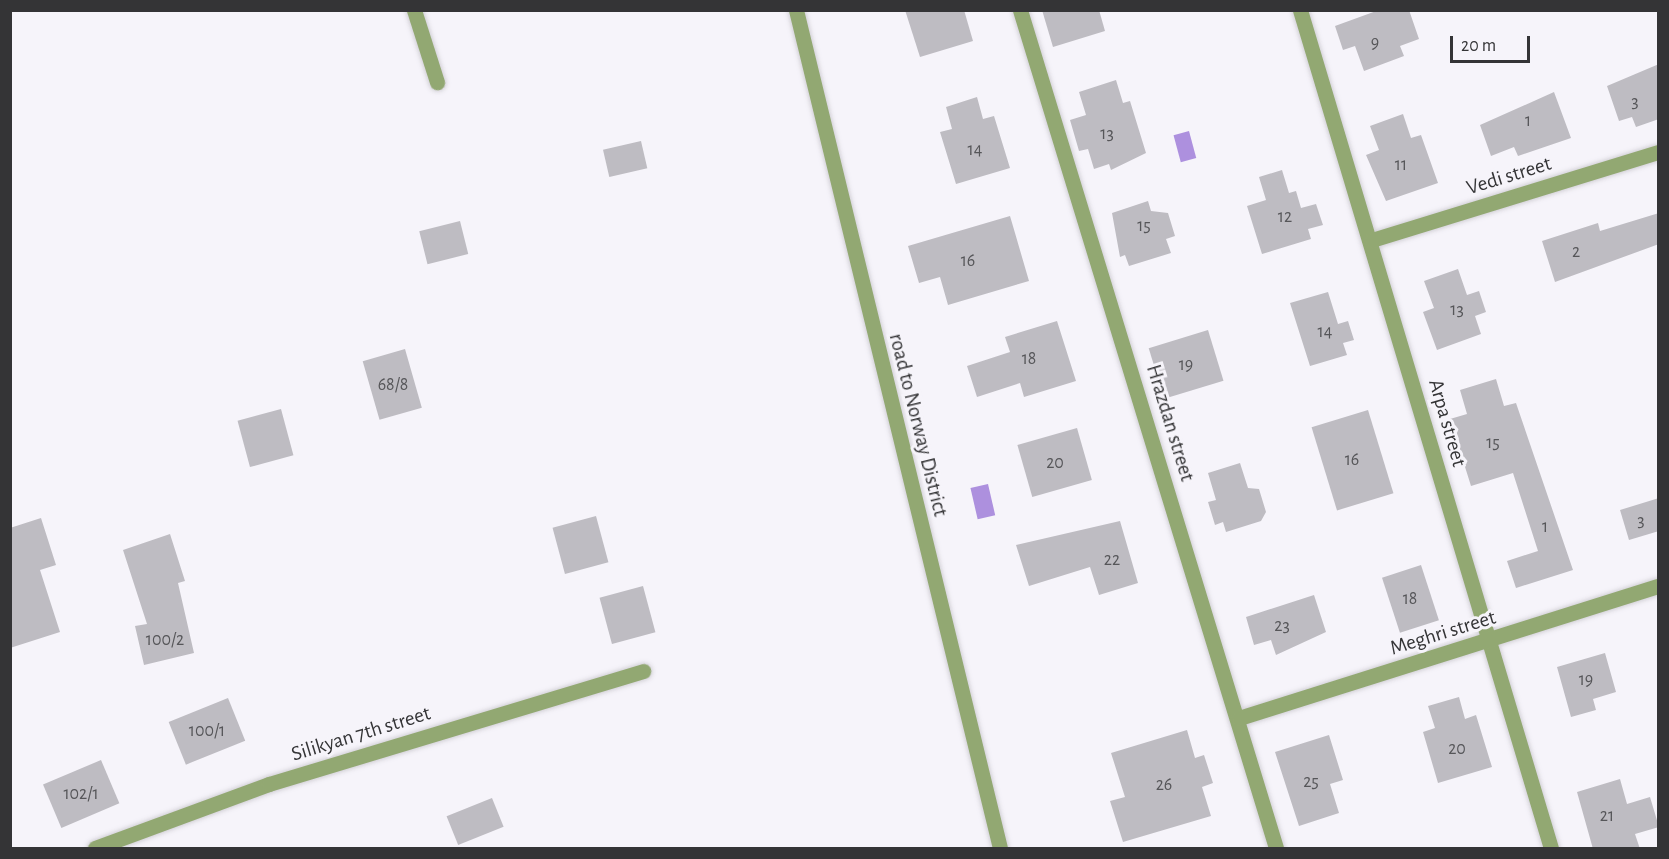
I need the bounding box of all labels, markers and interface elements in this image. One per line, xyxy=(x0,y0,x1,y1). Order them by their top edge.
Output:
scale bar xyxy=(1453,24,1532,62)
house number: 9 xyxy=(1371,32,1379,54)
text: 20 m xyxy=(1461,37,1496,55)
house number: 3 xyxy=(1631,91,1639,113)
house number: 1 xyxy=(1525,110,1531,132)
house number: 13 xyxy=(1100,123,1114,145)
house number: 14 xyxy=(968,139,982,161)
street label: Vedi street xyxy=(1464,151,1554,201)
house number: 11 xyxy=(1395,154,1407,176)
house number: 12 xyxy=(1278,206,1292,228)
house number: 15 xyxy=(1137,215,1151,237)
house number: 2 xyxy=(1572,241,1580,263)
house number: 16 xyxy=(961,250,975,272)
house number: 13 xyxy=(1450,299,1464,321)
house number: 14 xyxy=(1318,321,1332,343)
street label: road to Norway District xyxy=(883,331,953,519)
house number: 18 xyxy=(1022,348,1036,370)
house number: 19 xyxy=(1179,354,1193,376)
street label: Hrazdan street xyxy=(1140,362,1200,484)
house number: 68/8 xyxy=(378,374,408,396)
street label: Arpa street xyxy=(1423,376,1471,470)
house number: 15 xyxy=(1486,432,1500,454)
house number: 16 xyxy=(1345,449,1359,471)
house number: 20 xyxy=(1046,452,1064,474)
house number: 3 xyxy=(1637,510,1645,532)
house number: 1 xyxy=(1542,516,1548,538)
house number: 22 xyxy=(1104,549,1120,571)
house number: 18 xyxy=(1403,588,1417,610)
street label: Meghri street xyxy=(1387,605,1499,661)
house number: 23 xyxy=(1274,615,1290,637)
house number: 100/2 xyxy=(146,629,184,651)
house number: 19 xyxy=(1579,669,1593,691)
street label: Silikyan 7th street xyxy=(288,701,434,767)
house number: 100/1 xyxy=(189,720,225,742)
house number: 20 xyxy=(1448,738,1466,760)
house number: 25 xyxy=(1303,771,1319,793)
house number: 26 xyxy=(1156,774,1172,796)
house number: 102/1 xyxy=(63,783,99,805)
house number: 21 xyxy=(1600,805,1614,827)

